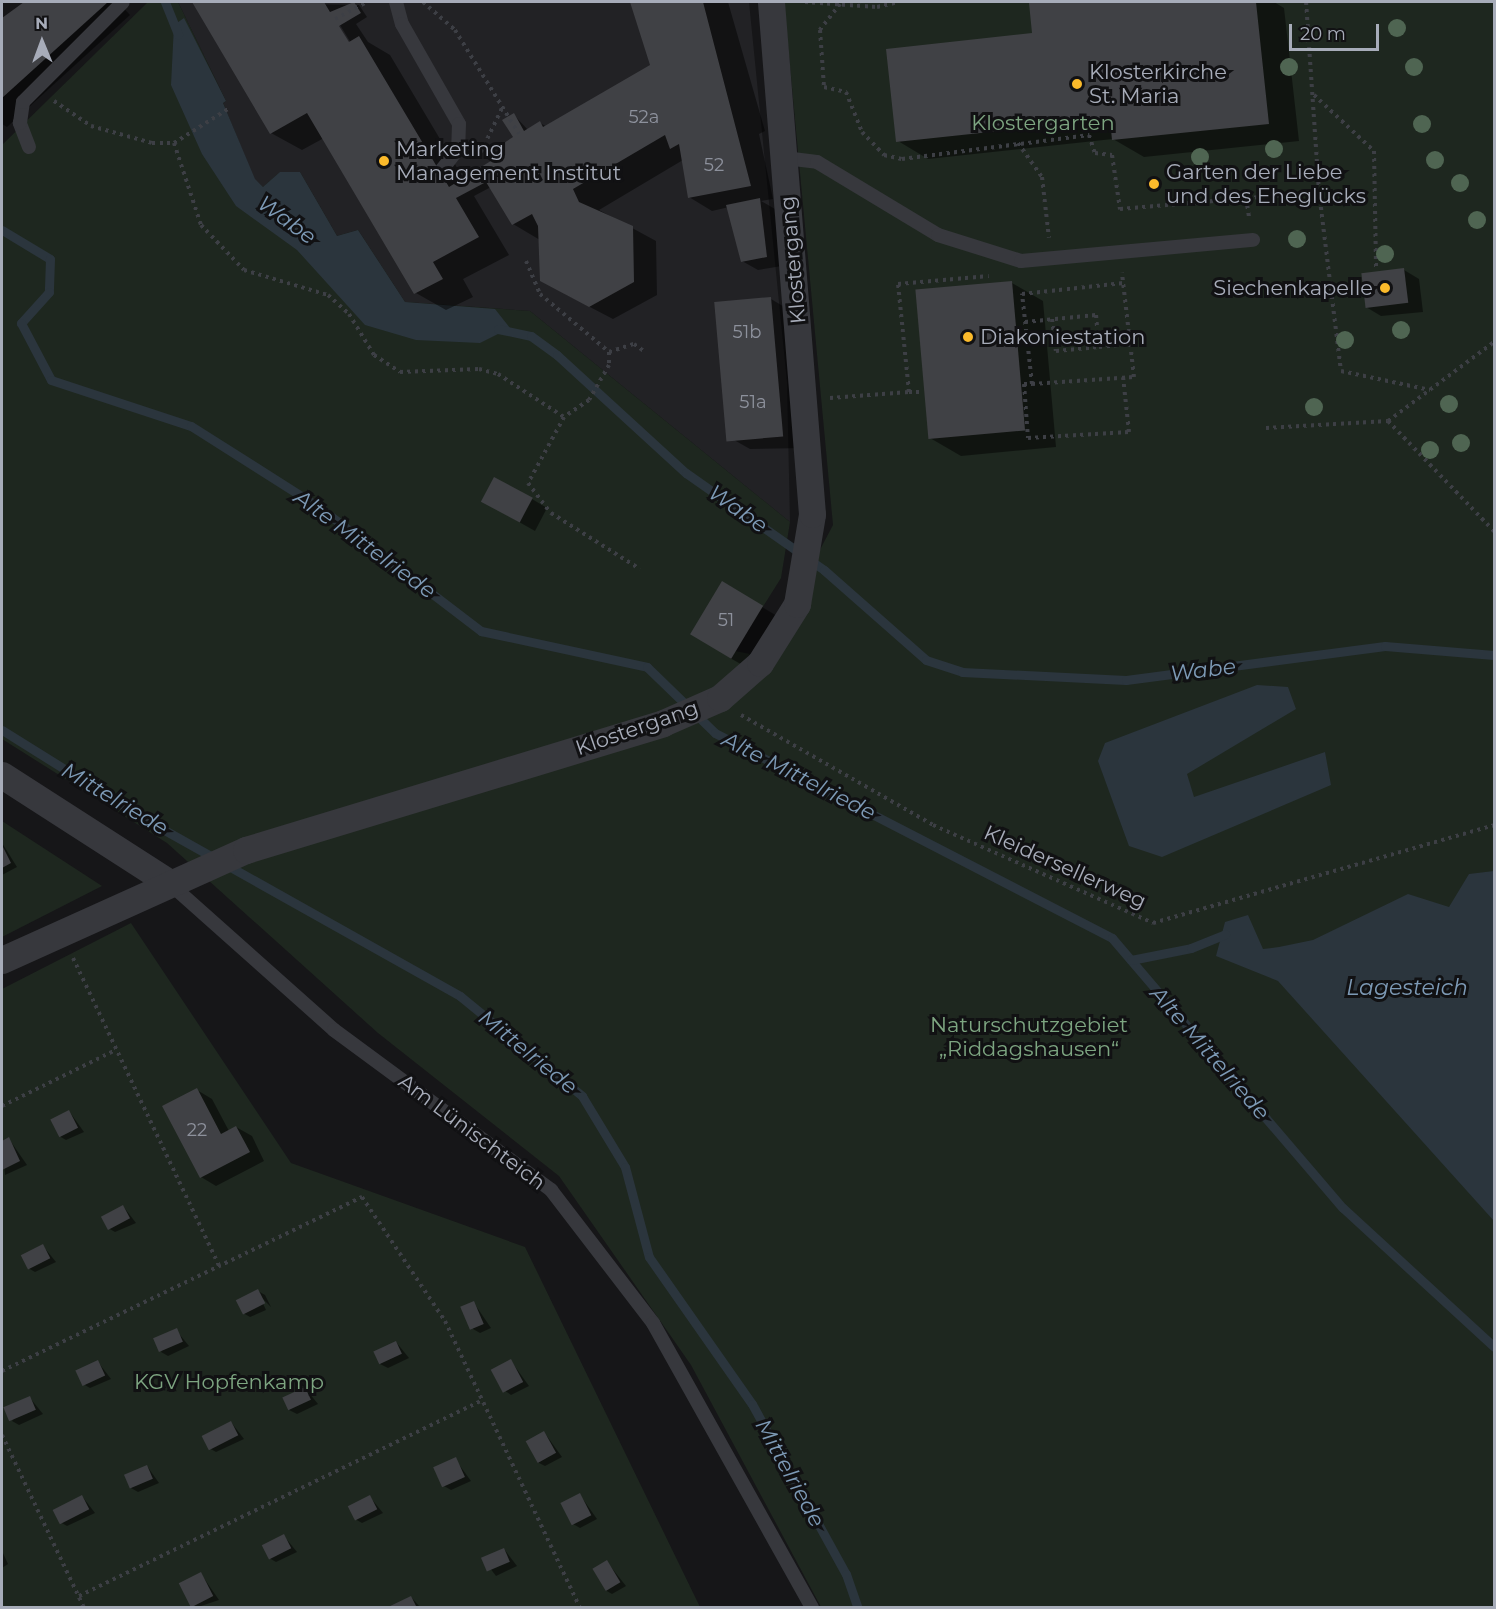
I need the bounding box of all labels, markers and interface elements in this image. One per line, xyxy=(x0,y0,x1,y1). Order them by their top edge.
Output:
north arrow xyxy=(12,12,72,72)
scale bar xyxy=(1292,12,1382,50)
text: N xyxy=(35,14,48,33)
text: 20 m xyxy=(1300,23,1346,45)
place label: Klosterkirche St. Maria xyxy=(1089,59,1227,109)
marker: Klosterkirche St. Maria xyxy=(1070,77,1084,91)
house number: 52a xyxy=(629,106,659,128)
park label: Klostergarten xyxy=(971,110,1115,136)
place label: Marketing Management Institut xyxy=(396,136,621,186)
marker: Marketing Management Institut xyxy=(377,154,391,168)
house number: 52 xyxy=(704,154,724,176)
place label: Garten der Liebe und des Eheglücks xyxy=(1166,159,1366,209)
marker: Garten der Liebe und des Eheglücks xyxy=(1147,177,1161,191)
water label: Wabe xyxy=(253,190,321,250)
street label: Klostergang xyxy=(775,195,811,325)
place label: Siechenkapelle xyxy=(1213,275,1373,301)
marker: Siechenkapelle xyxy=(1378,281,1392,295)
house number: 51b xyxy=(733,321,761,343)
place label: Diakoniestation xyxy=(980,324,1145,350)
marker: Diakoniestation xyxy=(961,330,975,344)
house number: 51a xyxy=(739,391,767,413)
water label: Wabe xyxy=(703,479,773,539)
water label: Alte Mittelriede xyxy=(289,484,441,604)
house number: 51 xyxy=(718,609,734,631)
water label: Wabe xyxy=(1169,653,1237,687)
street label: Klostergang xyxy=(572,695,702,761)
water label: Alte Mittelriede xyxy=(718,726,880,826)
water label: Mittelriede xyxy=(57,757,173,841)
street label: Kleidersellerweg xyxy=(980,820,1150,914)
water label: Lagesteich xyxy=(1346,975,1468,1001)
water label: Alte Mittelriede xyxy=(1145,981,1275,1125)
water label: Mittelriede xyxy=(473,1004,583,1100)
park label: Naturschutzgebiet „Riddagshausen“ xyxy=(930,1012,1128,1062)
street label: Am Lünischteich xyxy=(394,1069,550,1195)
house number: 22 xyxy=(187,1119,207,1141)
park label: KGV Hopfenkamp xyxy=(134,1369,324,1395)
water label: Mittelriede xyxy=(750,1414,830,1532)

